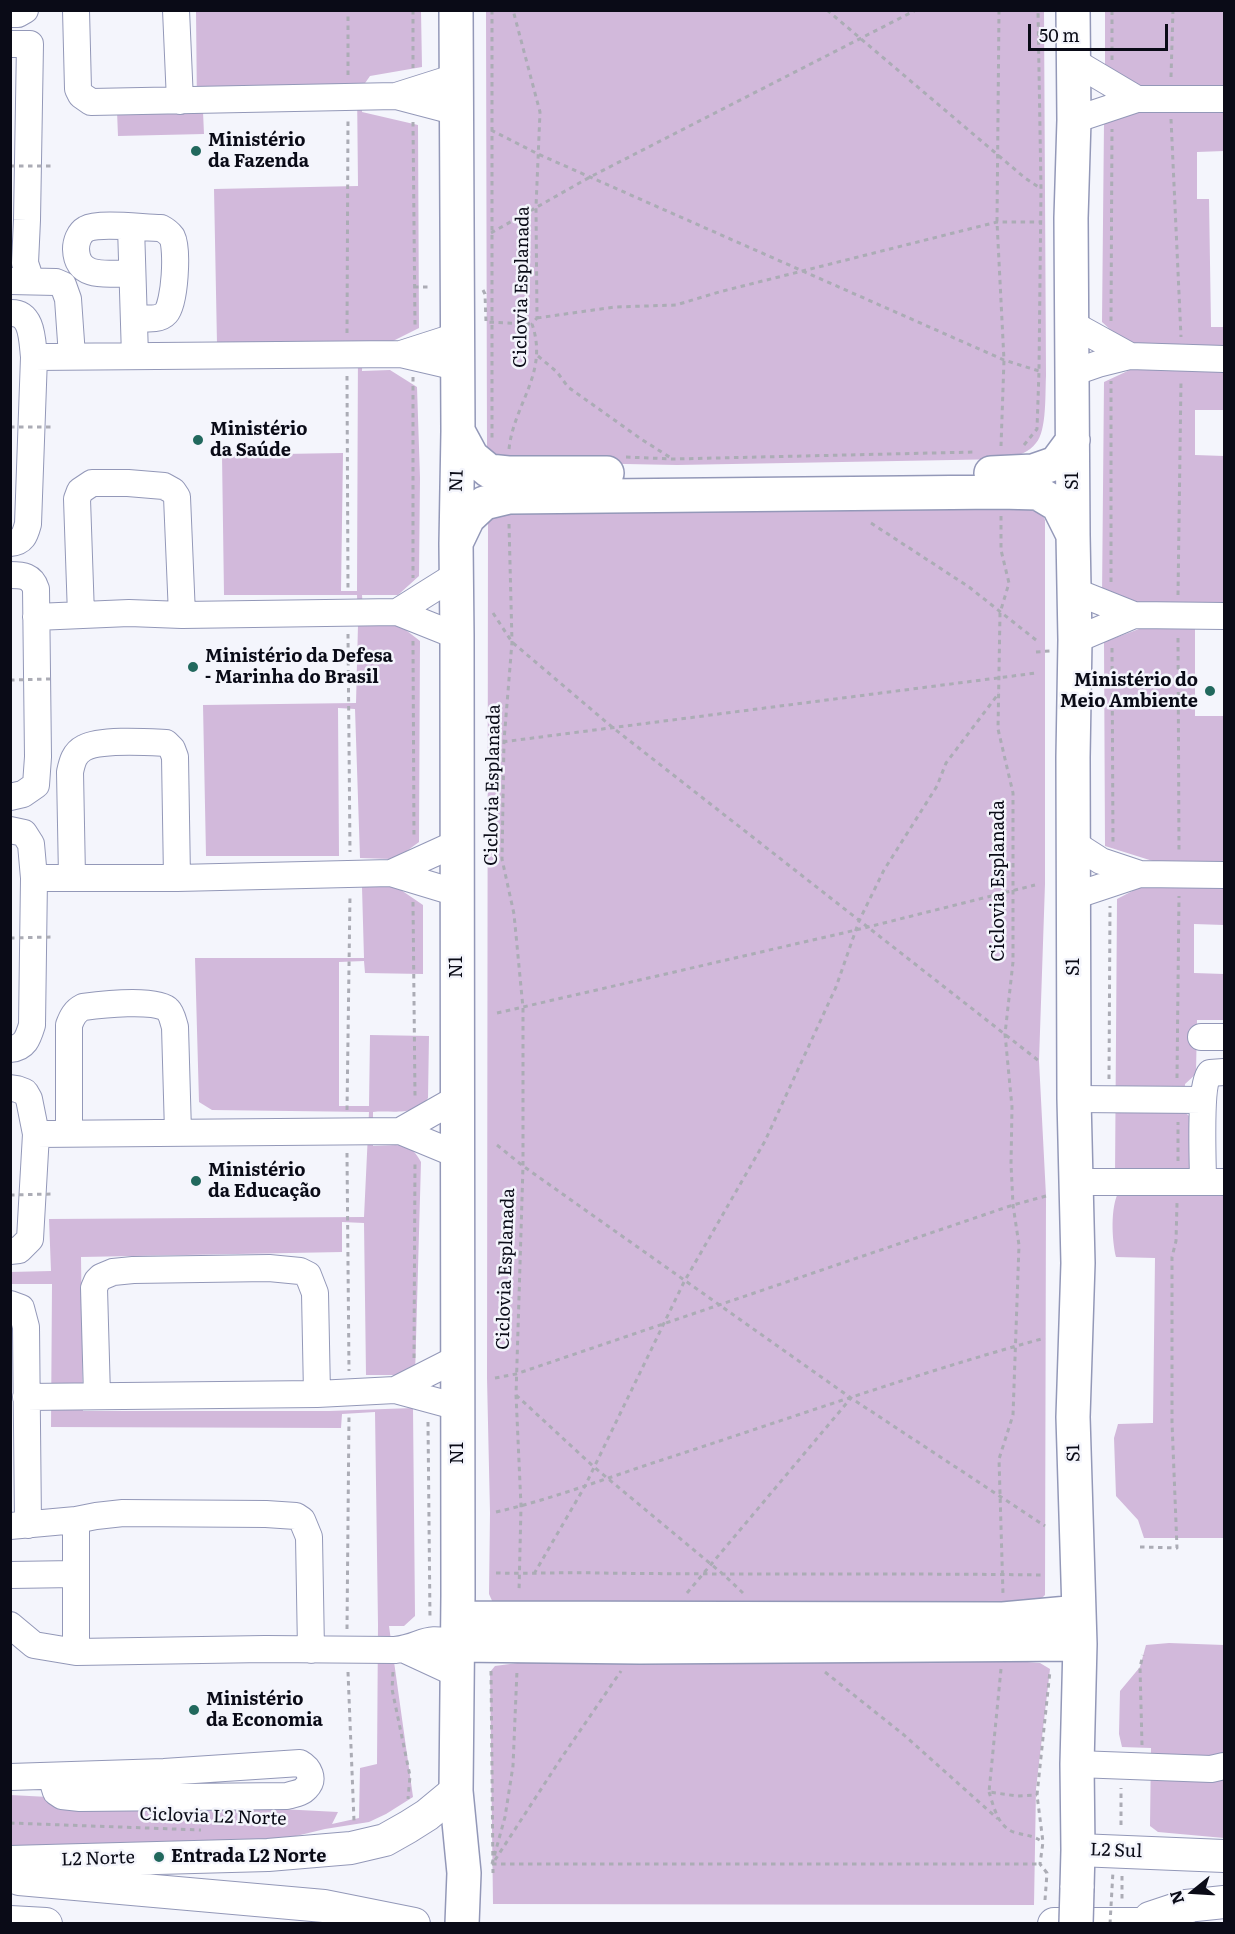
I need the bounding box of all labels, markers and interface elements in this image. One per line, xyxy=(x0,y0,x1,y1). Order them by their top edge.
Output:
scale bar xyxy=(1031,12,1170,50)
text: 50 m xyxy=(1039,21,1080,48)
place label: Ministério da Fazenda xyxy=(208,130,309,172)
marker: Ministério da Fazenda xyxy=(189,144,203,158)
street label: Ciclovia Esplanada xyxy=(510,206,534,368)
place label: Ministério da Saúde xyxy=(210,419,307,462)
marker: Ministério da Saúde xyxy=(191,433,205,447)
street label: N1 xyxy=(446,469,468,493)
street label: S1 xyxy=(1062,472,1084,490)
place label: Ministério da Defesa - Marinha do Brasil xyxy=(205,646,393,688)
marker: Ministério da Defesa - Marinha do Brasil xyxy=(186,660,200,674)
place label: Ministério do Meio Ambiente xyxy=(1060,670,1198,712)
marker: Ministério do Meio Ambiente xyxy=(1203,684,1217,698)
street label: Ciclovia Esplanada xyxy=(481,704,505,866)
street label: Ciclovia Esplanada xyxy=(988,800,1010,962)
street label: N1 xyxy=(446,956,468,978)
street label: S1 xyxy=(1063,958,1085,976)
place label: Ministério da Educação xyxy=(208,1160,321,1202)
marker: Ministério da Educação xyxy=(189,1174,203,1188)
street label: Ciclovia Esplanada xyxy=(492,1188,520,1350)
street label: N1 xyxy=(447,1442,469,1464)
street label: S1 xyxy=(1063,1444,1085,1462)
place label: Ministério da Economia xyxy=(206,1689,323,1732)
marker: Ministério da Economia xyxy=(187,1703,201,1717)
street label: Ciclovia L2 Norte xyxy=(139,1804,287,1830)
street label: L2 Sul xyxy=(1090,1839,1142,1863)
place label: Entrada L2 Norte xyxy=(171,1846,326,1868)
street label: L2 Norte xyxy=(61,1847,135,1871)
marker: Entrada L2 Norte xyxy=(152,1850,166,1864)
north arrow xyxy=(1163,1862,1223,1922)
text: N xyxy=(1162,1887,1189,1908)

